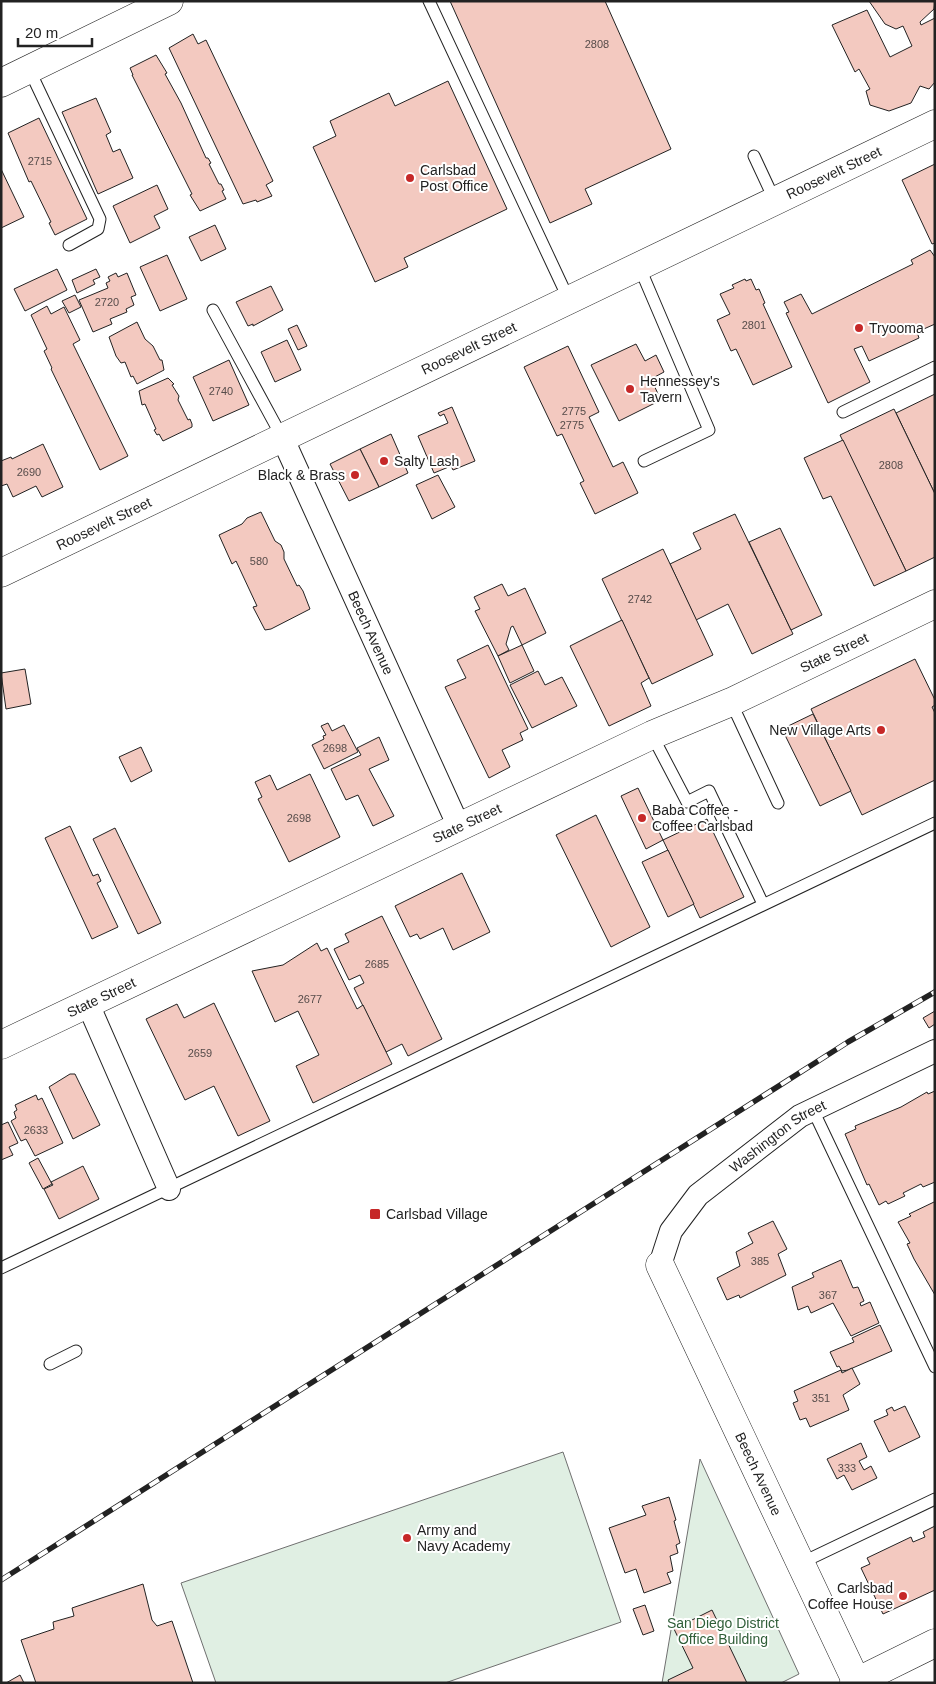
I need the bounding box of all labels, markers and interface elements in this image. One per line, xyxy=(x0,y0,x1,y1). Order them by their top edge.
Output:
scale bar xyxy=(18,15,91,47)
text: 20 m xyxy=(25,24,58,41)
house number: 2808 xyxy=(585,38,609,50)
street label: Roosevelt Street xyxy=(784,143,884,202)
house number: 2715 xyxy=(28,155,52,167)
place label: Carlsbad Post Office xyxy=(420,162,488,194)
marker: Carlsbad Post Office xyxy=(404,172,416,184)
house number: 2720 xyxy=(95,296,119,308)
street label: Roosevelt Street xyxy=(419,318,519,378)
house number: 2801 xyxy=(742,319,766,331)
place label: Tryooma xyxy=(869,320,924,336)
marker: Tryooma xyxy=(853,322,865,334)
place label: Hennessey's Tavern xyxy=(640,373,720,405)
marker: Hennessey's Tavern xyxy=(624,383,636,395)
house number: 2740 xyxy=(209,385,233,397)
house number: 2775 xyxy=(562,405,586,417)
house number: 2775 xyxy=(560,419,584,431)
place label: Salty Lash xyxy=(394,453,459,469)
marker: Salty Lash xyxy=(378,455,390,467)
house number: 2808 xyxy=(879,459,903,471)
house number: 2690 xyxy=(17,466,41,478)
place label: Black & Brass xyxy=(258,467,345,483)
marker: Black & Brass xyxy=(349,469,361,481)
street label: Roosevelt Street xyxy=(54,494,154,553)
house number: 580 xyxy=(250,555,268,567)
street label: Beech Avenue xyxy=(345,588,397,677)
house number: 2742 xyxy=(628,593,652,605)
street label: State Street xyxy=(797,629,871,676)
place label: New Village Arts xyxy=(769,722,871,738)
marker: New Village Arts xyxy=(875,724,887,736)
house number: 2698 xyxy=(323,742,347,754)
street label: State Street xyxy=(430,800,504,846)
place label: Baba Coffee - Coffee Carlsbad xyxy=(652,802,753,834)
house number: 2698 xyxy=(287,812,311,824)
marker: Baba Coffee - Coffee Carlsbad xyxy=(636,812,648,824)
house number: 2685 xyxy=(365,958,389,970)
street label: State Street xyxy=(64,974,138,1020)
house number: 2677 xyxy=(298,993,322,1005)
house number: 2659 xyxy=(188,1047,212,1059)
street label: Washington Street xyxy=(726,1097,828,1176)
house number: 2633 xyxy=(24,1124,48,1136)
place label: Carlsbad Village xyxy=(386,1206,488,1222)
marker: Carlsbad Village xyxy=(368,1207,382,1221)
house number: 385 xyxy=(751,1255,769,1267)
house number: 367 xyxy=(819,1289,837,1301)
house number: 351 xyxy=(812,1392,830,1404)
street label: Beech Avenue xyxy=(732,1430,785,1518)
house number: 333 xyxy=(838,1462,856,1474)
place label: Army and Navy Academy xyxy=(417,1522,510,1554)
marker: Army and Navy Academy xyxy=(401,1532,413,1544)
place label: Carlsbad Coffee House xyxy=(808,1580,893,1612)
marker: Carlsbad Coffee House xyxy=(897,1590,909,1602)
park label: San Diego District Office Building xyxy=(667,1615,779,1647)

